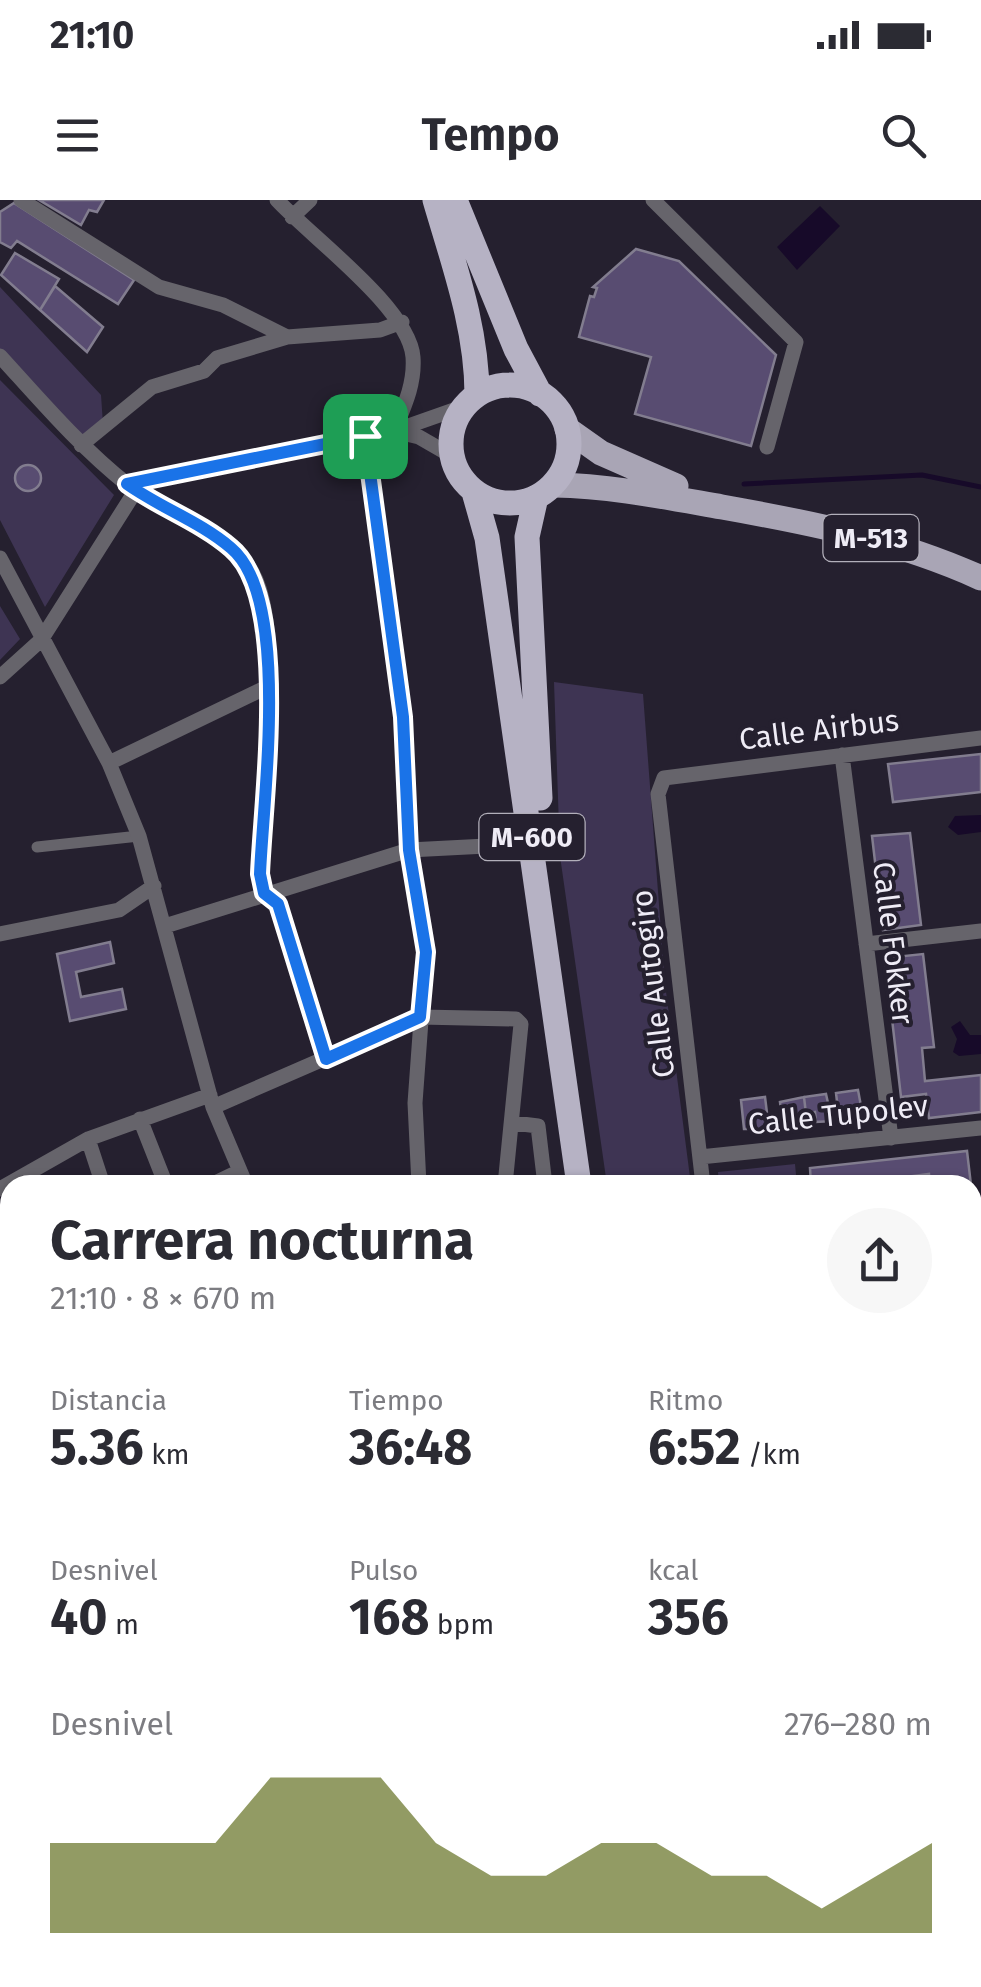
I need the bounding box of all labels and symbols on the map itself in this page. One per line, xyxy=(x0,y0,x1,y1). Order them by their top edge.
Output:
pin xyxy=(323,394,408,479)
road number: M-513 xyxy=(824,515,918,561)
street label: Calle Airbus xyxy=(737,702,901,758)
road number: M-600 xyxy=(480,814,584,860)
street label: Calle Fokker xyxy=(865,859,921,1027)
street label: Calle Autogiro xyxy=(624,888,682,1080)
street label: Calle Tupolev xyxy=(746,1088,930,1142)

